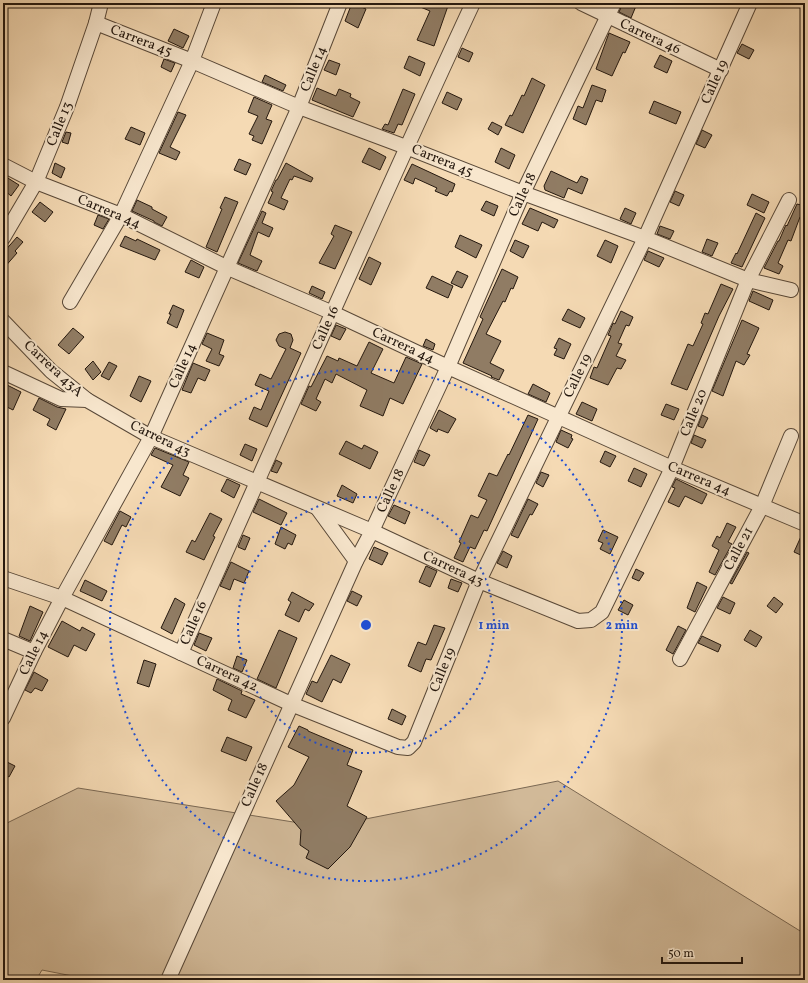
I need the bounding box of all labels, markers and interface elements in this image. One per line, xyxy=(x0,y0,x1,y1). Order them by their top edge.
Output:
street label: Carrera 46 xyxy=(616,15,684,59)
street label: Carrera 45 xyxy=(107,21,175,61)
street label: Calle 14 xyxy=(296,43,332,95)
street label: Calle 19 xyxy=(697,57,733,107)
street label: Calle 13 xyxy=(42,99,78,149)
street label: Carrera 45 xyxy=(408,140,476,182)
street label: Calle 18 xyxy=(505,170,541,220)
street label: Carrera 44 xyxy=(75,190,143,234)
street label: Calle 16 xyxy=(308,303,344,353)
street label: Carrera 44 xyxy=(369,323,437,369)
street label: Carrera 43A xyxy=(19,336,87,402)
street label: Calle 14 xyxy=(165,340,201,392)
street label: Calle 19 xyxy=(559,351,597,401)
street label: Calle 20 xyxy=(676,386,712,440)
street label: Carrera 43 xyxy=(127,416,193,462)
street label: Carrera 44 xyxy=(665,457,733,501)
street label: Calle 18 xyxy=(373,466,409,516)
street label: Calle 21 xyxy=(720,524,758,574)
street label: Carrera 43 xyxy=(419,547,487,591)
street label: Calle 16 xyxy=(176,598,212,648)
centre of rings xyxy=(359,618,373,632)
text: 1 min xyxy=(479,618,510,634)
text: 2 min xyxy=(606,618,638,634)
street label: Calle 14 xyxy=(15,627,53,679)
street label: Calle 19 xyxy=(425,645,461,695)
street label: Carrera 42 xyxy=(193,651,261,697)
street label: Calle 18 xyxy=(237,760,273,810)
scale bar xyxy=(662,939,742,965)
text: 50 m xyxy=(668,946,694,962)

